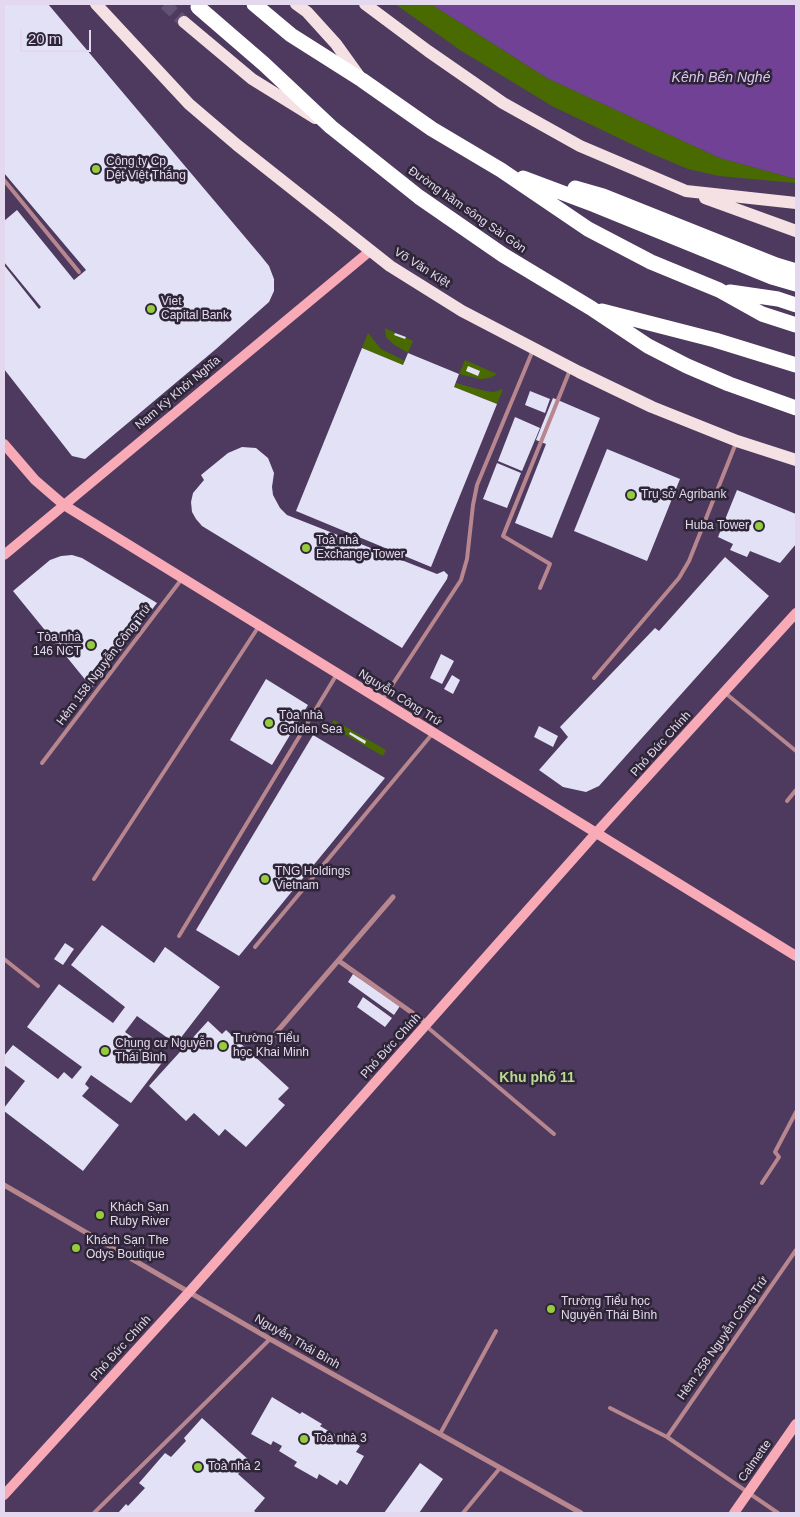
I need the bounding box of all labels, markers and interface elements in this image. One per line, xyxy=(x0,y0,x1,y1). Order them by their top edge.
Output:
scale bar xyxy=(22,20,94,52)
text: 20 m xyxy=(28,30,61,47)
water label: Kênh Bến Nghé xyxy=(672,70,770,86)
place label: Công ty Cp Dệt Việt Thắng xyxy=(106,155,186,183)
marker: Công ty Cp Dệt Việt Thắng xyxy=(90,163,102,175)
street label: Đường hầm sông Sài Gòn xyxy=(405,164,529,256)
street label: Võ Văn Kiệt xyxy=(391,245,453,291)
place label: Viet Capital Bank xyxy=(161,295,229,323)
marker: Viet Capital Bank xyxy=(145,303,157,315)
street label: Nam Kỳ Khởi Nghĩa xyxy=(133,353,223,433)
place label: Trụ sở Agribank xyxy=(641,488,726,502)
marker: Trụ sở Agribank xyxy=(625,489,637,501)
place label: Huba Tower xyxy=(685,519,749,533)
marker: Huba Tower xyxy=(753,520,765,532)
place label: Toà nhà Exchange Tower xyxy=(316,534,405,562)
marker: Toà nhà Exchange Tower xyxy=(300,542,312,554)
street label: Hẻm 158 Nguyễn Công Trứ xyxy=(54,602,154,728)
place label: Tòa nhà 146 NCT xyxy=(33,631,81,659)
marker: Tòa nhà 146 NCT xyxy=(85,639,97,651)
street label: Nguyễn Công Trứ xyxy=(356,667,444,729)
street label: Phó Đức Chính xyxy=(628,708,694,780)
place label: Tòa nhà Golden Sea xyxy=(279,709,342,737)
marker: Tòa nhà Golden Sea xyxy=(263,717,275,729)
place label: TNG Holdings Vietnam xyxy=(275,865,350,893)
marker: TNG Holdings Vietnam xyxy=(259,873,271,885)
street label: Phó Đức Chính xyxy=(358,1010,424,1082)
place label: Trường Tiểu học Khai Minh xyxy=(233,1032,309,1060)
place label: Chung cư Nguyễn Thái Bình xyxy=(115,1037,212,1065)
marker: Trường Tiểu học Khai Minh xyxy=(217,1040,229,1052)
marker: Chung cư Nguyễn Thái Bình xyxy=(99,1045,111,1057)
district label: Khu phố 11 xyxy=(499,1070,575,1086)
place label: Khách Sạn Ruby River xyxy=(110,1201,169,1229)
marker: Khách Sạn Ruby River xyxy=(94,1209,106,1221)
place label: Khách Sạn The Odys Boutique xyxy=(86,1234,169,1262)
marker: Khách Sạn The Odys Boutique xyxy=(70,1242,82,1254)
street label: Hẻm 258 Nguyễn Công Trứ xyxy=(675,1273,771,1403)
place label: Trường Tiểu học Nguyễn Thái Bình xyxy=(561,1295,657,1323)
marker: Trường Tiểu học Nguyễn Thái Bình xyxy=(545,1303,557,1315)
street label: Phó Đức Chính xyxy=(88,1312,154,1384)
street label: Nguyễn Thái Bình xyxy=(252,1312,342,1372)
place label: Toà nhà 3 xyxy=(314,1432,367,1446)
marker: Toà nhà 3 xyxy=(298,1433,310,1445)
street label: Calmette xyxy=(735,1437,775,1485)
place label: Toà nhà 2 xyxy=(208,1460,261,1474)
marker: Toà nhà 2 xyxy=(192,1461,204,1473)

